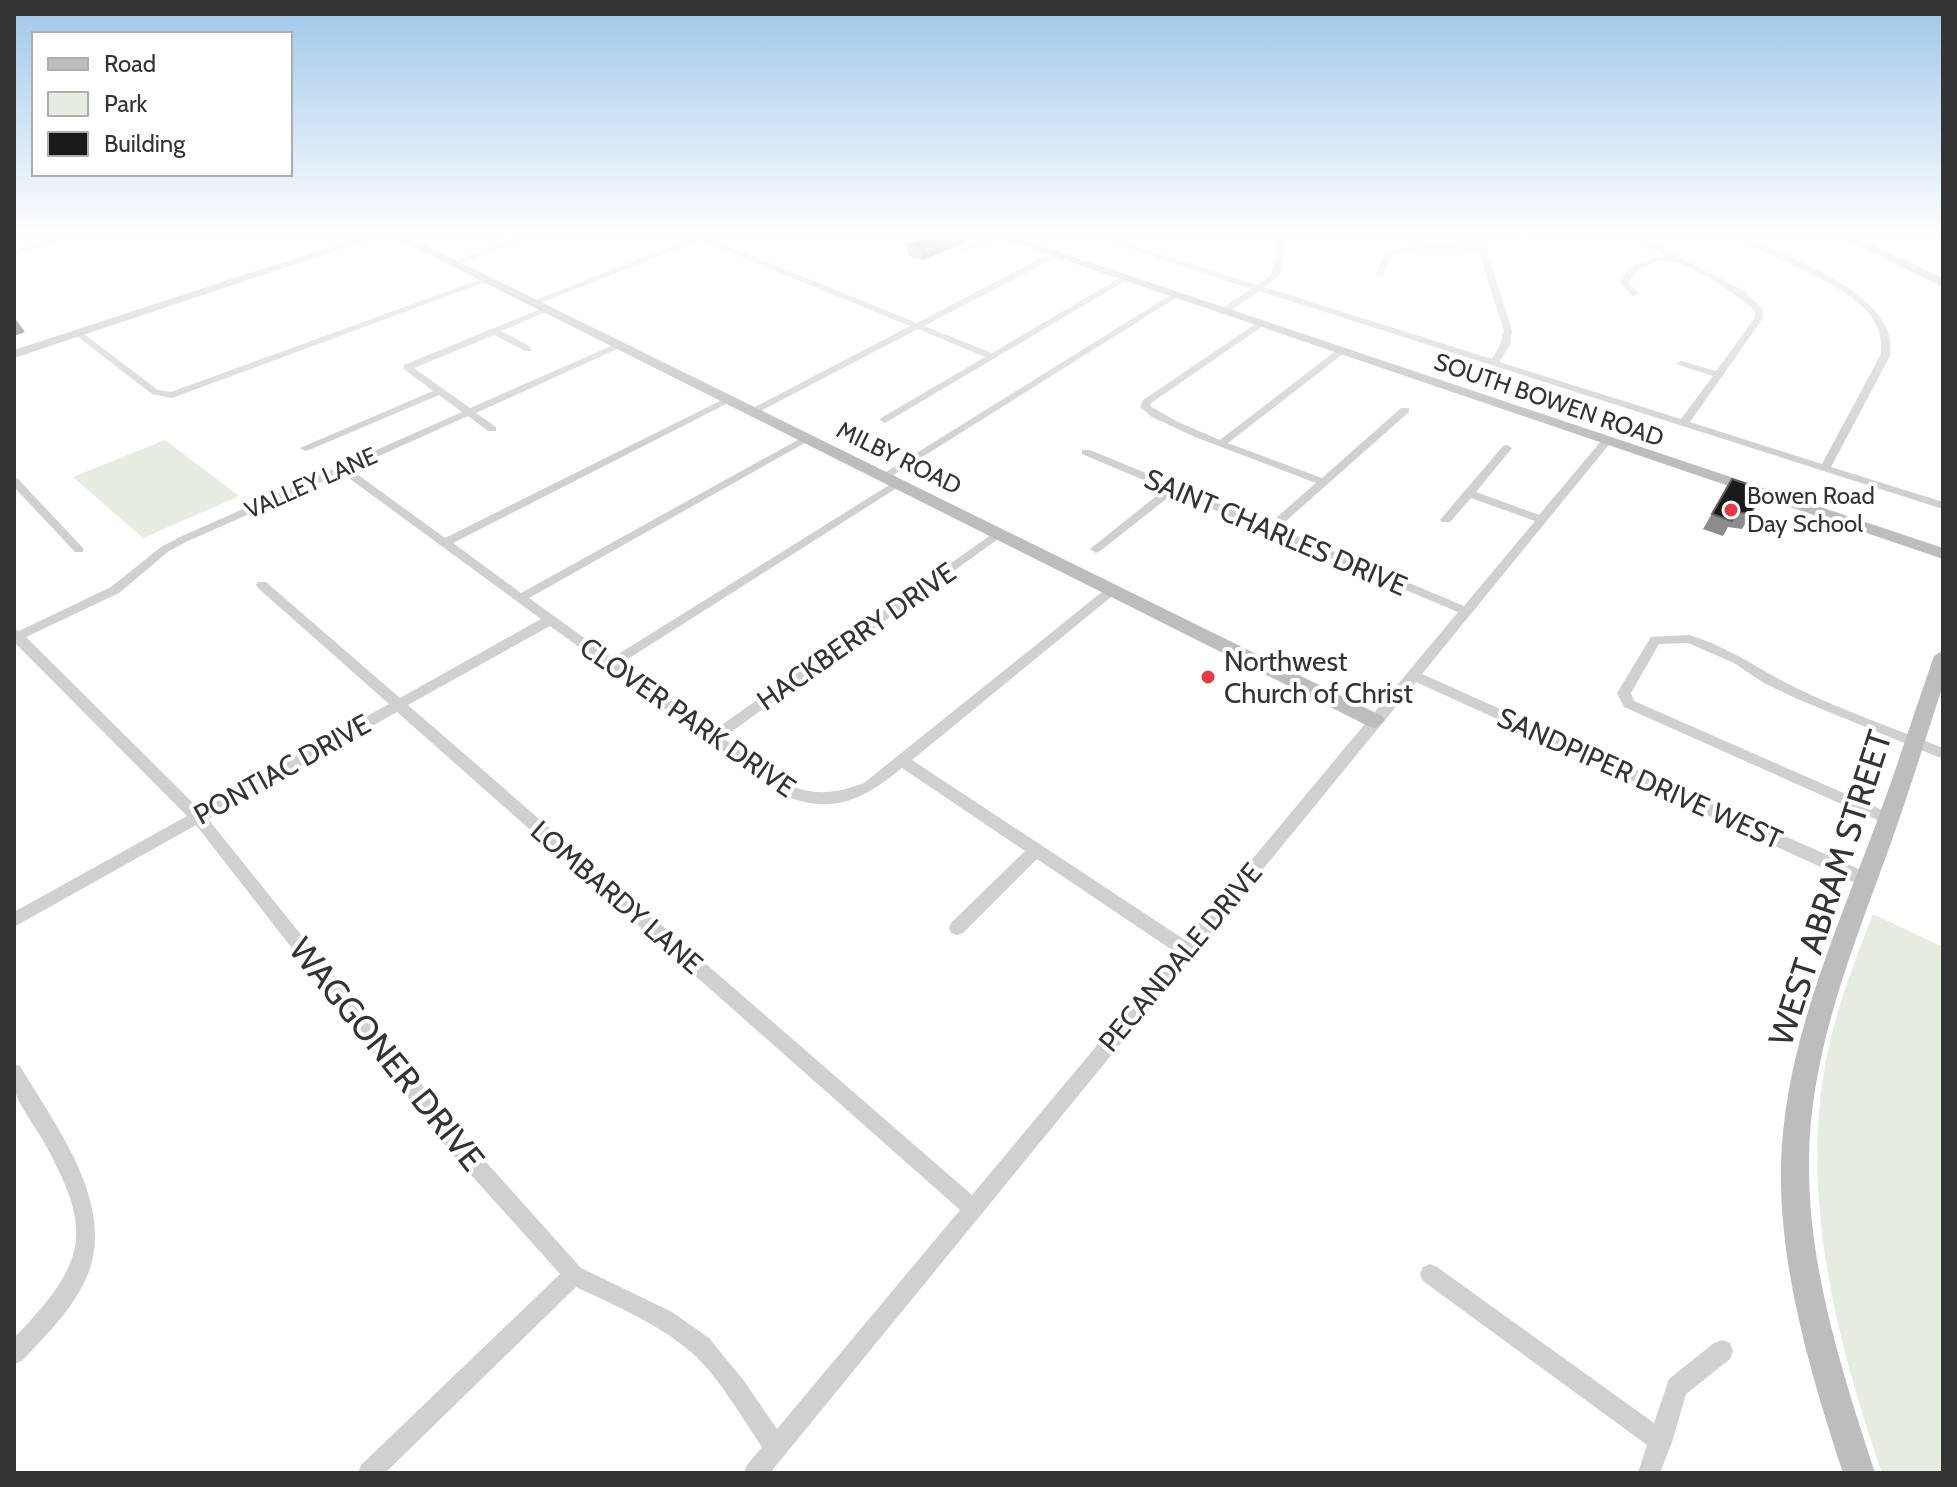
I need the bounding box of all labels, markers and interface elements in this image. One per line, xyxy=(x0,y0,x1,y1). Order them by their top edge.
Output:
legend xyxy=(32,32,292,176)
text: Road xyxy=(104,49,156,78)
text: Park xyxy=(104,89,147,118)
text: Building xyxy=(104,129,186,158)
street label: SOUTH BOWEN ROAD xyxy=(1431,347,1668,452)
street label: MILBY ROAD xyxy=(832,415,966,500)
street label: VALLEY LANE xyxy=(240,440,381,525)
street label: SAINT CHARLES DRIVE xyxy=(1140,461,1412,603)
place label: Bowen Road Day School xyxy=(1747,481,1875,538)
marker: Bowen Road Day School xyxy=(1722,501,1740,519)
street label: HACKBERRY DRIVE xyxy=(750,555,962,717)
street label: CLOVER PARK DRIVE xyxy=(573,630,803,804)
place label: Northwest Church of Christ xyxy=(1224,644,1413,710)
marker: Northwest Church of Christ xyxy=(1199,668,1217,686)
street label: SANDPIPER DRIVE WEST xyxy=(1492,700,1788,856)
street label: PONTIAC DRIVE xyxy=(188,706,376,832)
street label: WEST ABRAM STREET xyxy=(1759,725,1901,1051)
street label: LOMBARDY LANE xyxy=(524,813,710,981)
street label: PECANDALE DRIVE xyxy=(1091,856,1269,1058)
street label: WAGGONER DRIVE xyxy=(280,929,494,1179)

